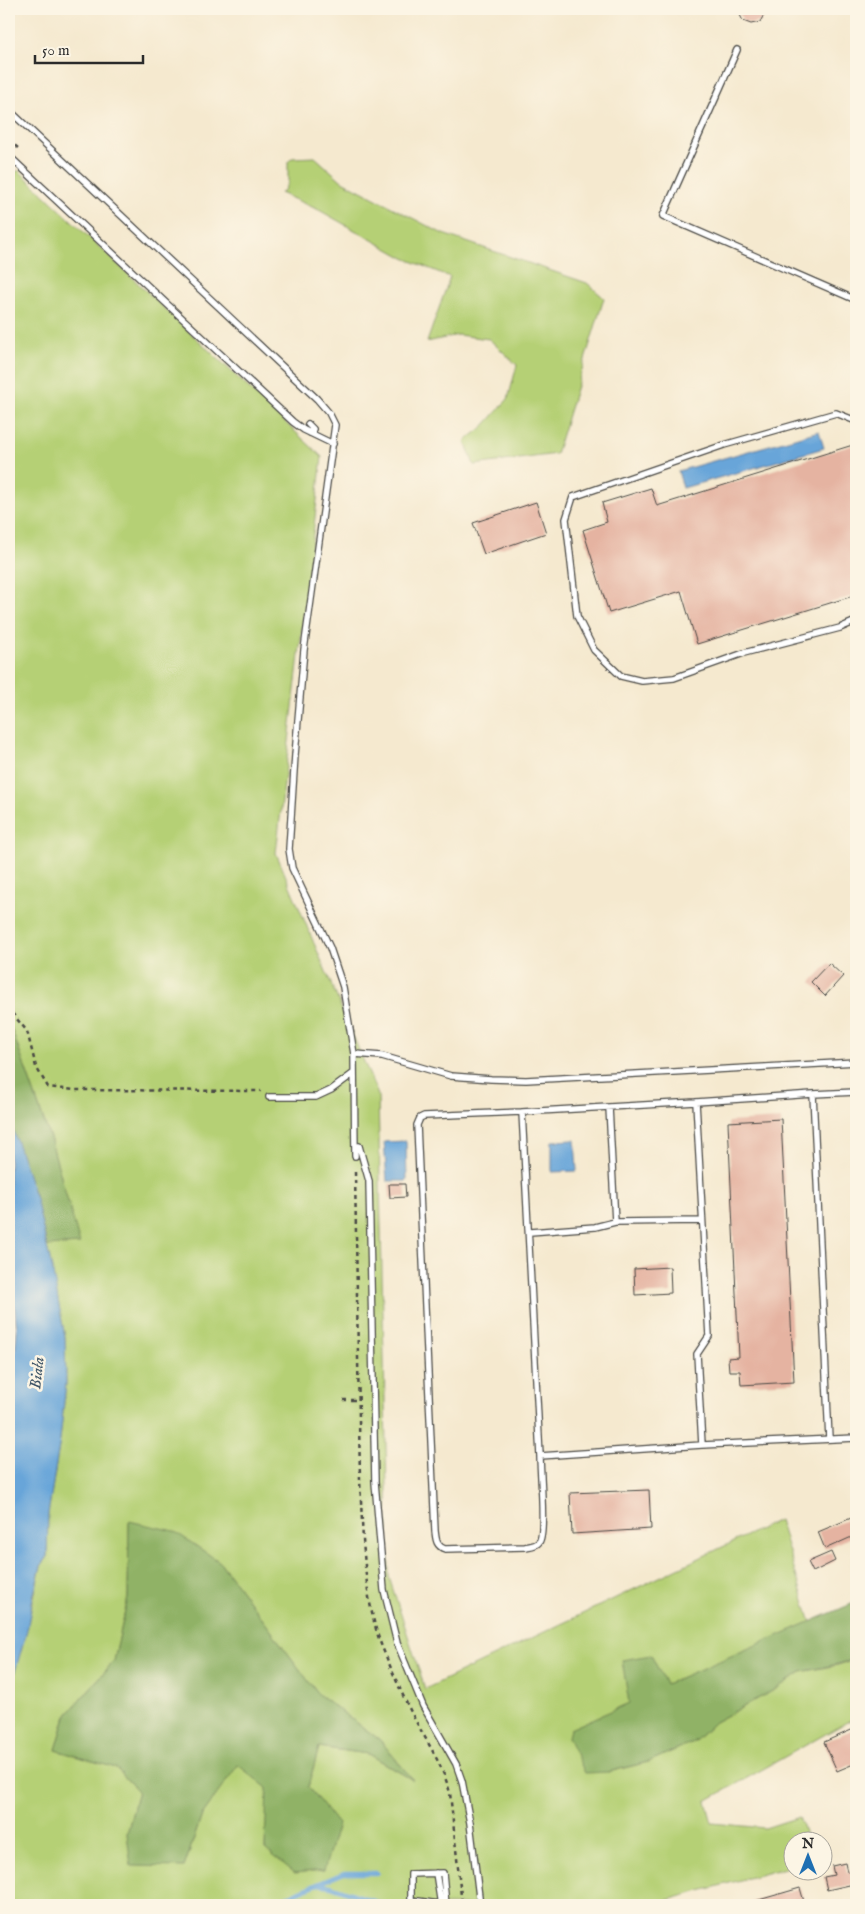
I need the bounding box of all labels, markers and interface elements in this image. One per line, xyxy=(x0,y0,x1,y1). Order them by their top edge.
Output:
scale bar xyxy=(35,32,142,64)
text: 50 m xyxy=(42,41,70,60)
water label: Biała xyxy=(26,1356,50,1390)
north arrow xyxy=(782,1832,832,1882)
text: N xyxy=(801,1835,814,1853)

